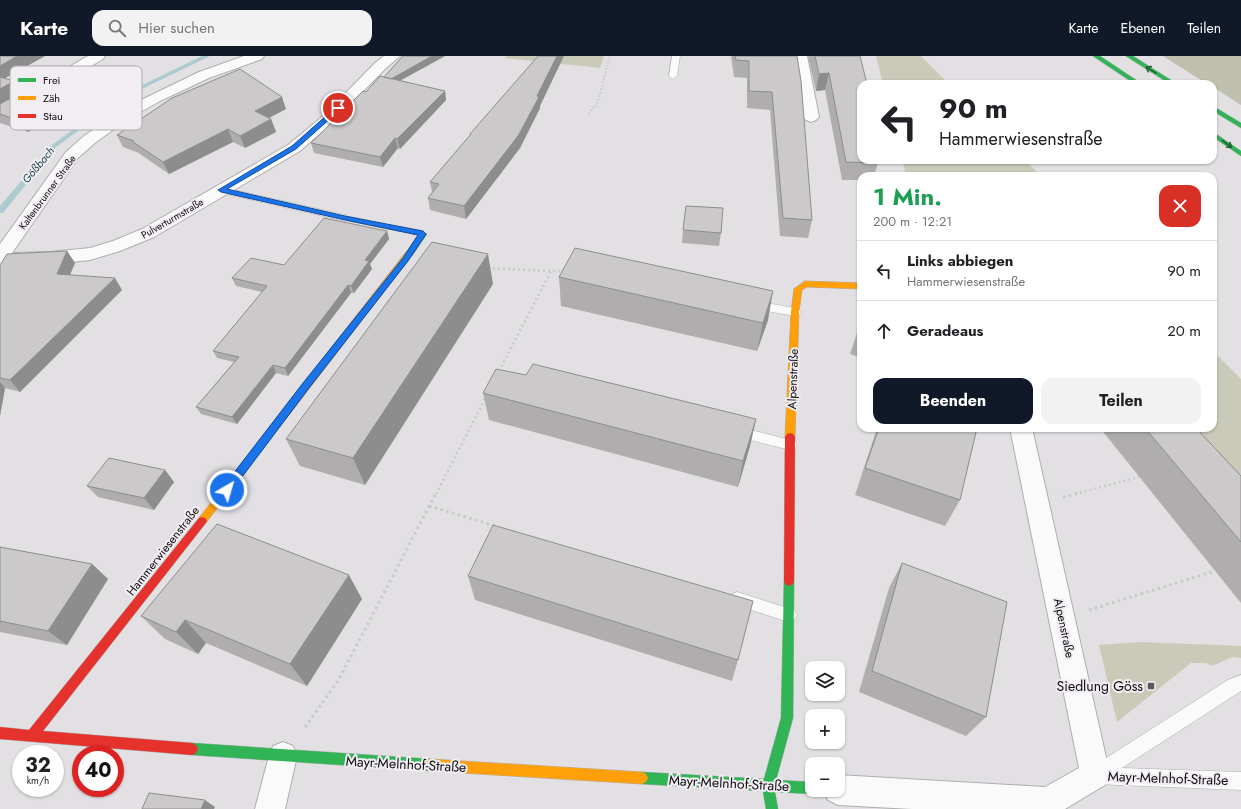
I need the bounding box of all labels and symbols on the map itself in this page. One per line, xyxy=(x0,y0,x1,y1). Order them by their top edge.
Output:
legend xyxy=(10,66,142,130)
one-way arrow xyxy=(1146,66,1157,74)
text: Frei xyxy=(43,72,61,88)
text: Zäh xyxy=(43,90,60,106)
pin xyxy=(321,91,355,125)
text: Stau xyxy=(43,108,63,124)
one-way arrow xyxy=(1221,140,1232,148)
water label: Gößbach xyxy=(18,143,58,187)
street label: Kaltenbrunner Straße xyxy=(15,152,80,233)
street label: Pulverturmstraße xyxy=(138,194,206,242)
street label: Alpenstraße xyxy=(783,348,803,410)
position arrow xyxy=(206,469,248,511)
street label: Hammerwiesenstraße xyxy=(122,502,204,600)
street label: Alpenstraße xyxy=(1049,597,1079,659)
place label: Siedlung Göss xyxy=(1057,676,1143,696)
marker: Siedlung Göss xyxy=(1146,681,1156,691)
speed limit sign: 40 xyxy=(72,745,124,797)
street label: Mayr-Melnhof-Straße xyxy=(345,751,467,777)
street label: Mayr-Melnhof-Straße xyxy=(1107,766,1229,790)
street label: Mayr-Melnhof-Straße xyxy=(668,770,790,796)

